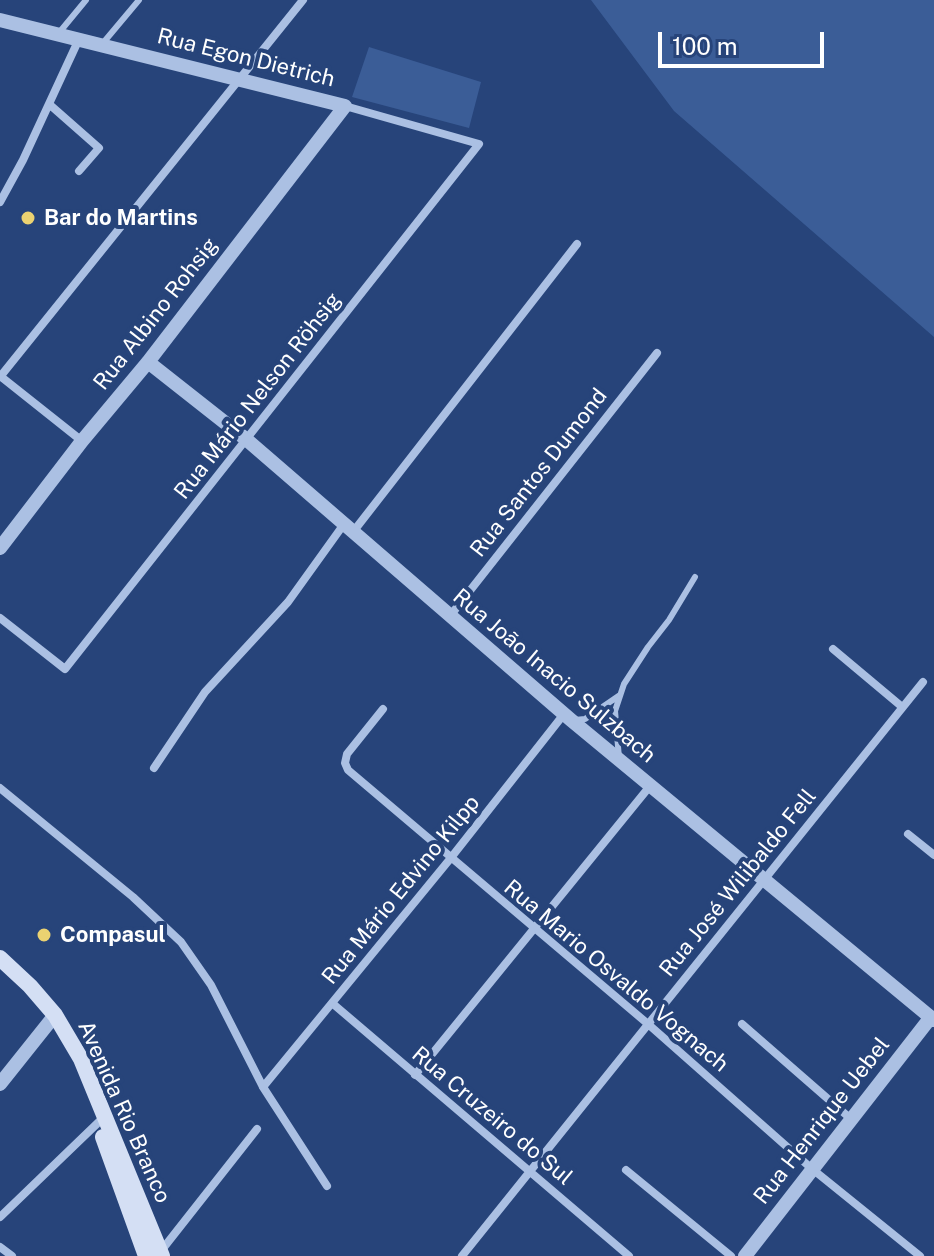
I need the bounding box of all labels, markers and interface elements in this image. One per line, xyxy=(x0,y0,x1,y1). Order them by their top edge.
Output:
scale bar xyxy=(662,16,828,66)
street label: Rua Egon Dietrich xyxy=(155,23,337,93)
text: 100 m xyxy=(672,32,738,60)
place label: Bar do Martins xyxy=(44,205,198,231)
marker: Bar do Martins xyxy=(19,209,37,227)
street label: Rua Albino Rohsig xyxy=(88,233,224,395)
street label: Rua Mário Nelson Röhsig xyxy=(169,287,347,505)
street label: Rua Santos Dumond xyxy=(465,383,613,563)
street label: Rua João Inacio Sulzbach xyxy=(447,583,661,769)
street label: Rua José Wilibaldo Fell xyxy=(654,784,822,982)
street label: Rua Mário Edvino Kilpp xyxy=(317,790,485,990)
street label: Rua Mario Osvaldo Vognach xyxy=(498,874,734,1078)
place label: Compasul xyxy=(60,922,166,948)
marker: Compasul xyxy=(35,926,53,944)
street label: Avenida Rio Branco xyxy=(72,1017,176,1207)
street label: Rua Henrique Uebel xyxy=(749,1032,895,1210)
street label: Rua Cruzeiro do Sul xyxy=(406,1041,578,1191)

